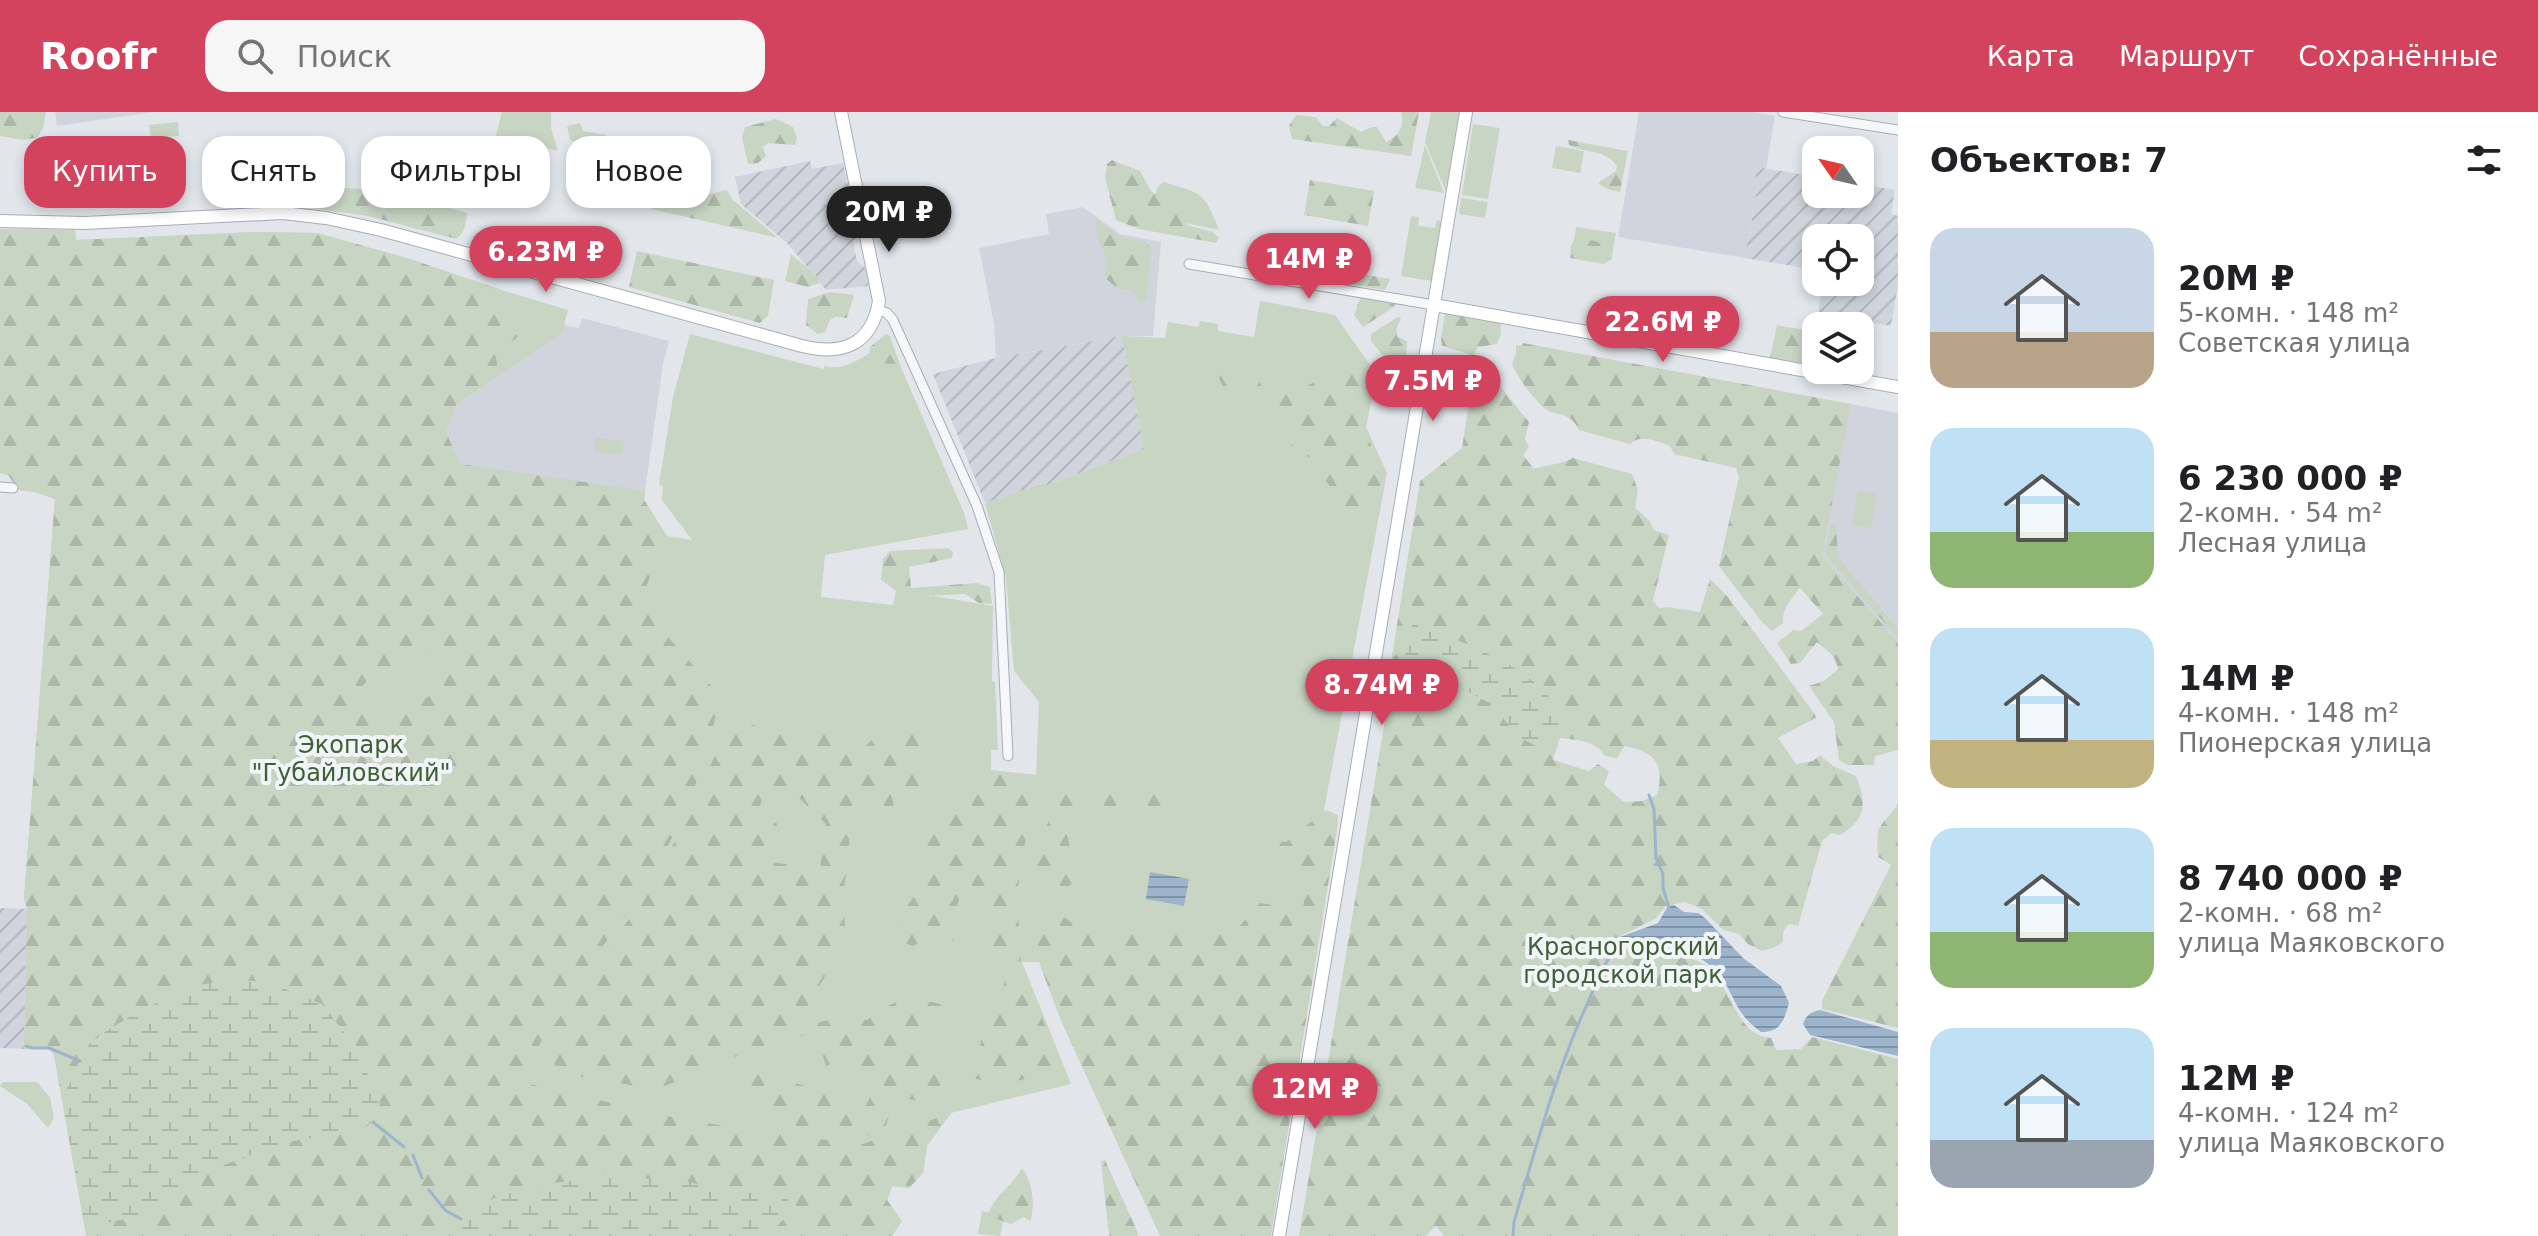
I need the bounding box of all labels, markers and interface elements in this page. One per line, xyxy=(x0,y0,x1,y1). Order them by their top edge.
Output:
search box xyxy=(205,20,765,92)
text: Roofr xyxy=(40,34,157,78)
icon: search xyxy=(233,34,277,78)
text: Поиск xyxy=(297,39,392,74)
text: Карта xyxy=(1987,40,2075,73)
text: Маршрут xyxy=(2119,40,2254,73)
text: Сохранённые xyxy=(2298,40,2498,73)
chip: Купить xyxy=(24,136,186,208)
chip: Снять xyxy=(202,136,345,208)
chip: Фильтры xyxy=(361,136,550,208)
chip: Новое xyxy=(566,136,711,208)
north arrow xyxy=(1802,136,1874,208)
map controls xyxy=(1802,136,1874,384)
icon: filters xyxy=(2462,138,2506,182)
text: Объектов: 7 xyxy=(1930,140,2168,180)
pin: 20M ₽ xyxy=(833,186,945,254)
text: 20M ₽ xyxy=(844,197,934,227)
button: locate xyxy=(1802,224,1874,296)
pin: 6.23M ₽ xyxy=(472,226,620,294)
pin: 14M ₽ xyxy=(1253,233,1365,301)
text: 6.23M ₽ xyxy=(487,237,605,267)
text: 14M ₽ xyxy=(1264,244,1354,274)
text: 20M ₽ xyxy=(2178,258,2295,298)
icon: home xyxy=(1994,260,2090,356)
pin: 22.6M ₽ xyxy=(1589,296,1737,364)
text: 5-комн. · 148 m² xyxy=(2178,298,2399,328)
text: 22.6M ₽ xyxy=(1604,307,1722,337)
button: layers xyxy=(1802,312,1874,384)
text: Советская улица xyxy=(2178,328,2411,358)
pin: 7.5M ₽ xyxy=(1368,355,1498,423)
text: 7.5M ₽ xyxy=(1383,366,1483,396)
text: 6 230 000 ₽ xyxy=(2178,458,2403,498)
icon: home xyxy=(1994,460,2090,556)
text: 2-комн. · 54 m² xyxy=(2178,498,2382,528)
text: Лесная улица xyxy=(2178,528,2367,558)
text: 14M ₽ xyxy=(2178,658,2295,698)
pin: 8.74M ₽ xyxy=(1308,659,1456,727)
icon: home xyxy=(1994,660,2090,756)
text: 8.74M ₽ xyxy=(1323,670,1441,700)
text: 4-комн. · 148 m² xyxy=(2178,698,2399,728)
text: Пионерская улица xyxy=(2178,728,2432,758)
park label: Экопарк "Губайловский" xyxy=(251,731,451,787)
text: 8 740 000 ₽ xyxy=(2178,858,2403,898)
icon: home xyxy=(1994,860,2090,956)
text: 2-комн. · 68 m² xyxy=(2178,898,2382,928)
text: улица Маяковского xyxy=(2178,928,2445,958)
park label: Красногорский городской парк xyxy=(1523,933,1723,989)
text: 12M ₽ xyxy=(2178,1058,2295,1098)
icon: home xyxy=(1994,1060,2090,1156)
pin: 12M ₽ xyxy=(1259,1063,1371,1131)
text: 12M ₽ xyxy=(1270,1074,1360,1104)
text: 4-комн. · 124 m² xyxy=(2178,1098,2399,1128)
text: улица Маяковского xyxy=(2178,1128,2445,1158)

